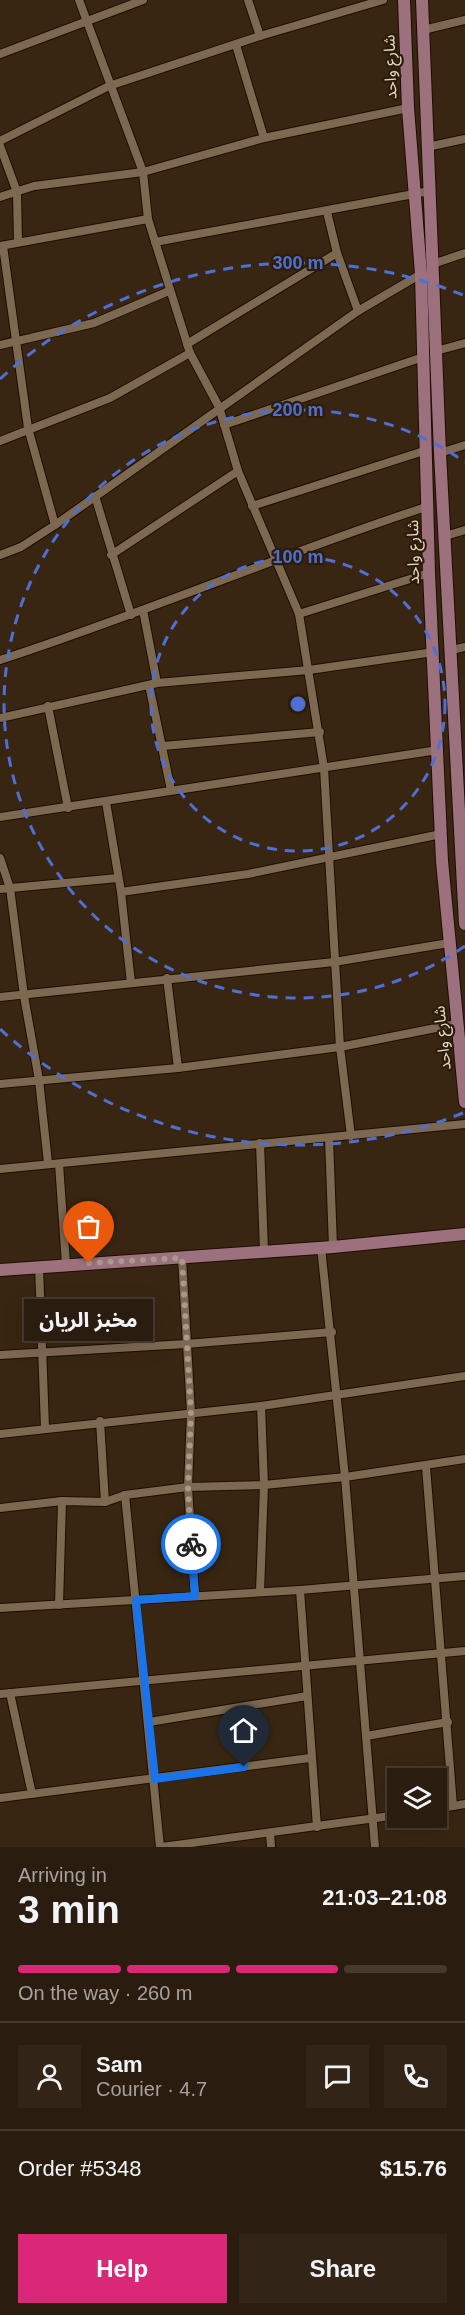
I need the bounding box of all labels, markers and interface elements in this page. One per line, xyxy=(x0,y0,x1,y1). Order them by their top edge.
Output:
street label: شارع واحد xyxy=(380,34,404,100)
text: 300 m xyxy=(272,253,324,273)
text: 200 m xyxy=(272,400,324,420)
street label: شارع واحد xyxy=(404,520,426,584)
text: 100 m xyxy=(272,547,324,567)
centre of rings xyxy=(288,694,308,714)
street label: شارع واحد xyxy=(430,1005,458,1071)
pin xyxy=(63,1201,114,1263)
icon: bag xyxy=(72,1210,105,1243)
callout: مخبز الريان xyxy=(25,1299,154,1341)
text: مخبز الريان xyxy=(39,1309,138,1331)
courier xyxy=(161,1514,221,1574)
icon: bike xyxy=(175,1528,208,1561)
pin xyxy=(218,1705,269,1767)
icon: home xyxy=(227,1714,260,1747)
map controls xyxy=(387,1768,447,1828)
button: layers xyxy=(387,1768,447,1828)
text: Arriving in xyxy=(18,1864,107,1886)
text: 21:03–21:08 xyxy=(322,1885,447,1910)
text: 3 min xyxy=(18,1888,120,1931)
text: On the way · 260 m xyxy=(18,1982,193,2004)
button: person xyxy=(18,2045,81,2108)
button: chat xyxy=(306,2045,369,2108)
button: phone xyxy=(384,2045,447,2108)
text: Sam xyxy=(96,2052,142,2077)
text: Courier · 4.7 xyxy=(96,2078,207,2100)
text: Order #5348 xyxy=(18,2156,142,2181)
text: $15.76 xyxy=(380,2156,447,2181)
button: Help xyxy=(18,2234,227,2303)
button: Share xyxy=(239,2234,447,2303)

